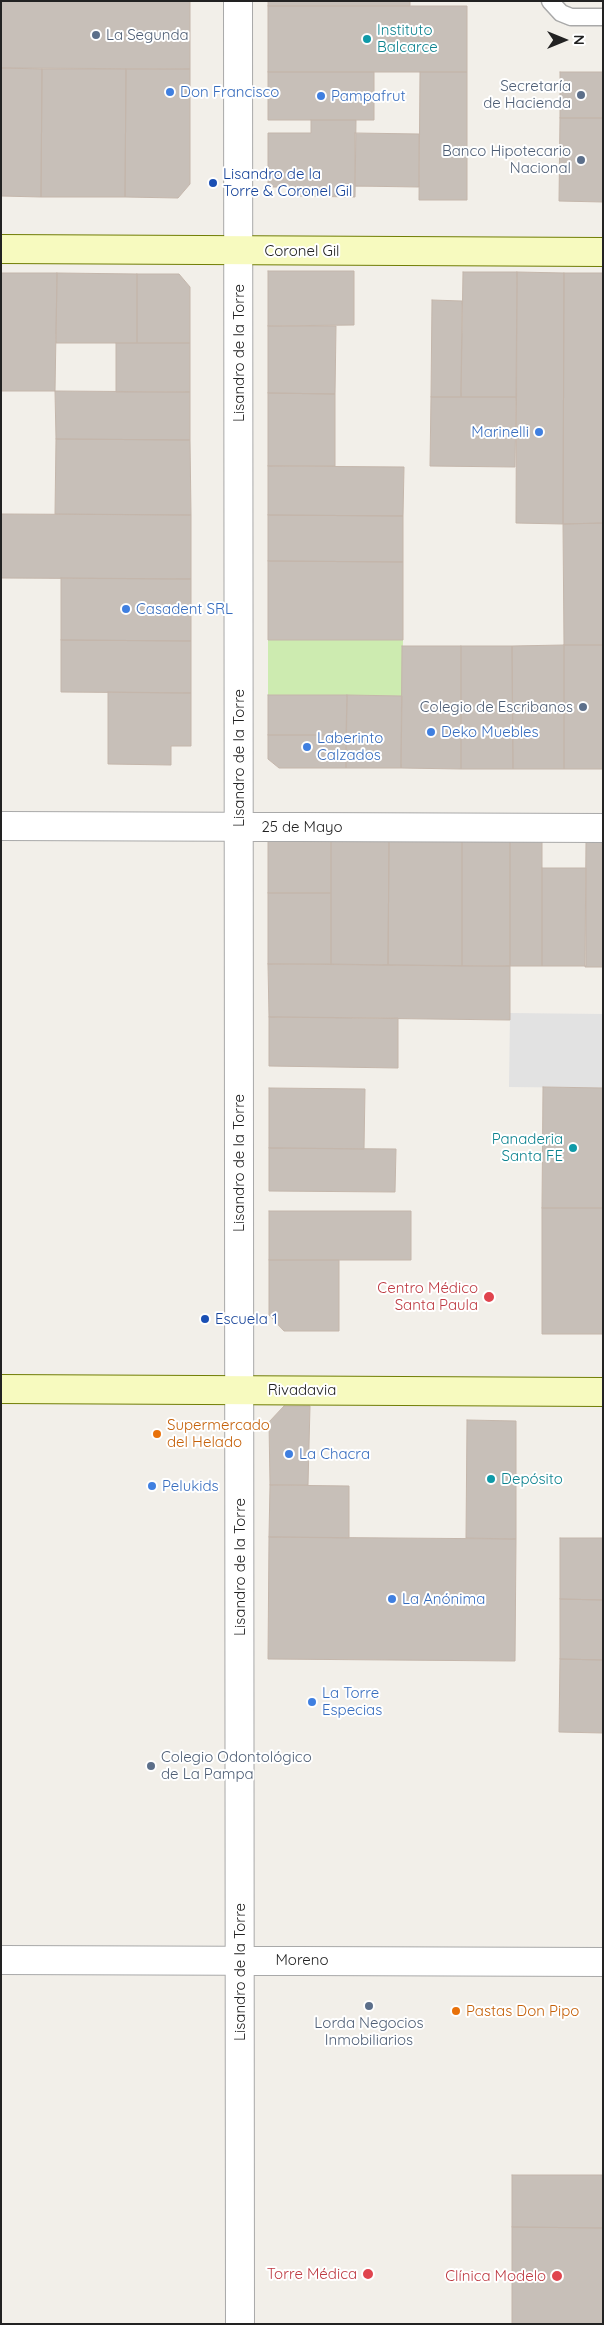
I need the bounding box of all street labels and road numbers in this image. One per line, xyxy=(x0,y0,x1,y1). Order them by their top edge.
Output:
street label: Coronel Gil xyxy=(264,242,340,260)
street label: Lisandro de la Torre xyxy=(230,284,248,422)
street label: Lisandro de la Torre xyxy=(230,689,248,827)
street label: 25 de Mayo xyxy=(261,818,343,836)
street label: Lisandro de la Torre xyxy=(230,1094,248,1232)
street label: Rivadavia xyxy=(268,1381,336,1399)
street label: Lisandro de la Torre xyxy=(231,1498,249,1636)
street label: Lisandro de la Torre xyxy=(231,1903,249,2041)
street label: Moreno xyxy=(275,1951,329,1969)

